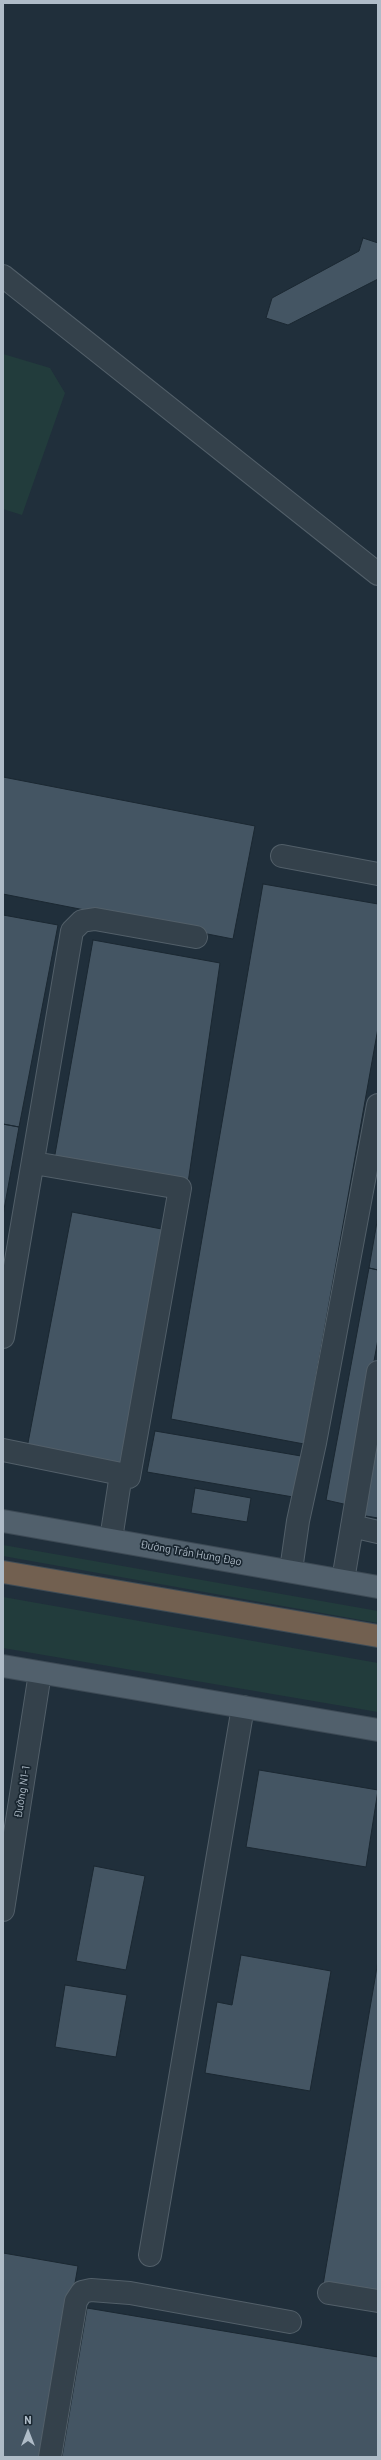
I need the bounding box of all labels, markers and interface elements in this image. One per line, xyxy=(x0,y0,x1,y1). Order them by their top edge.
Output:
street label: Đường Trần Hưng Đạo xyxy=(139,1538,243,1568)
street label: Đường N1-1 xyxy=(11,1765,33,1819)
north arrow xyxy=(8,2412,48,2452)
text: N xyxy=(24,2413,32,2426)

